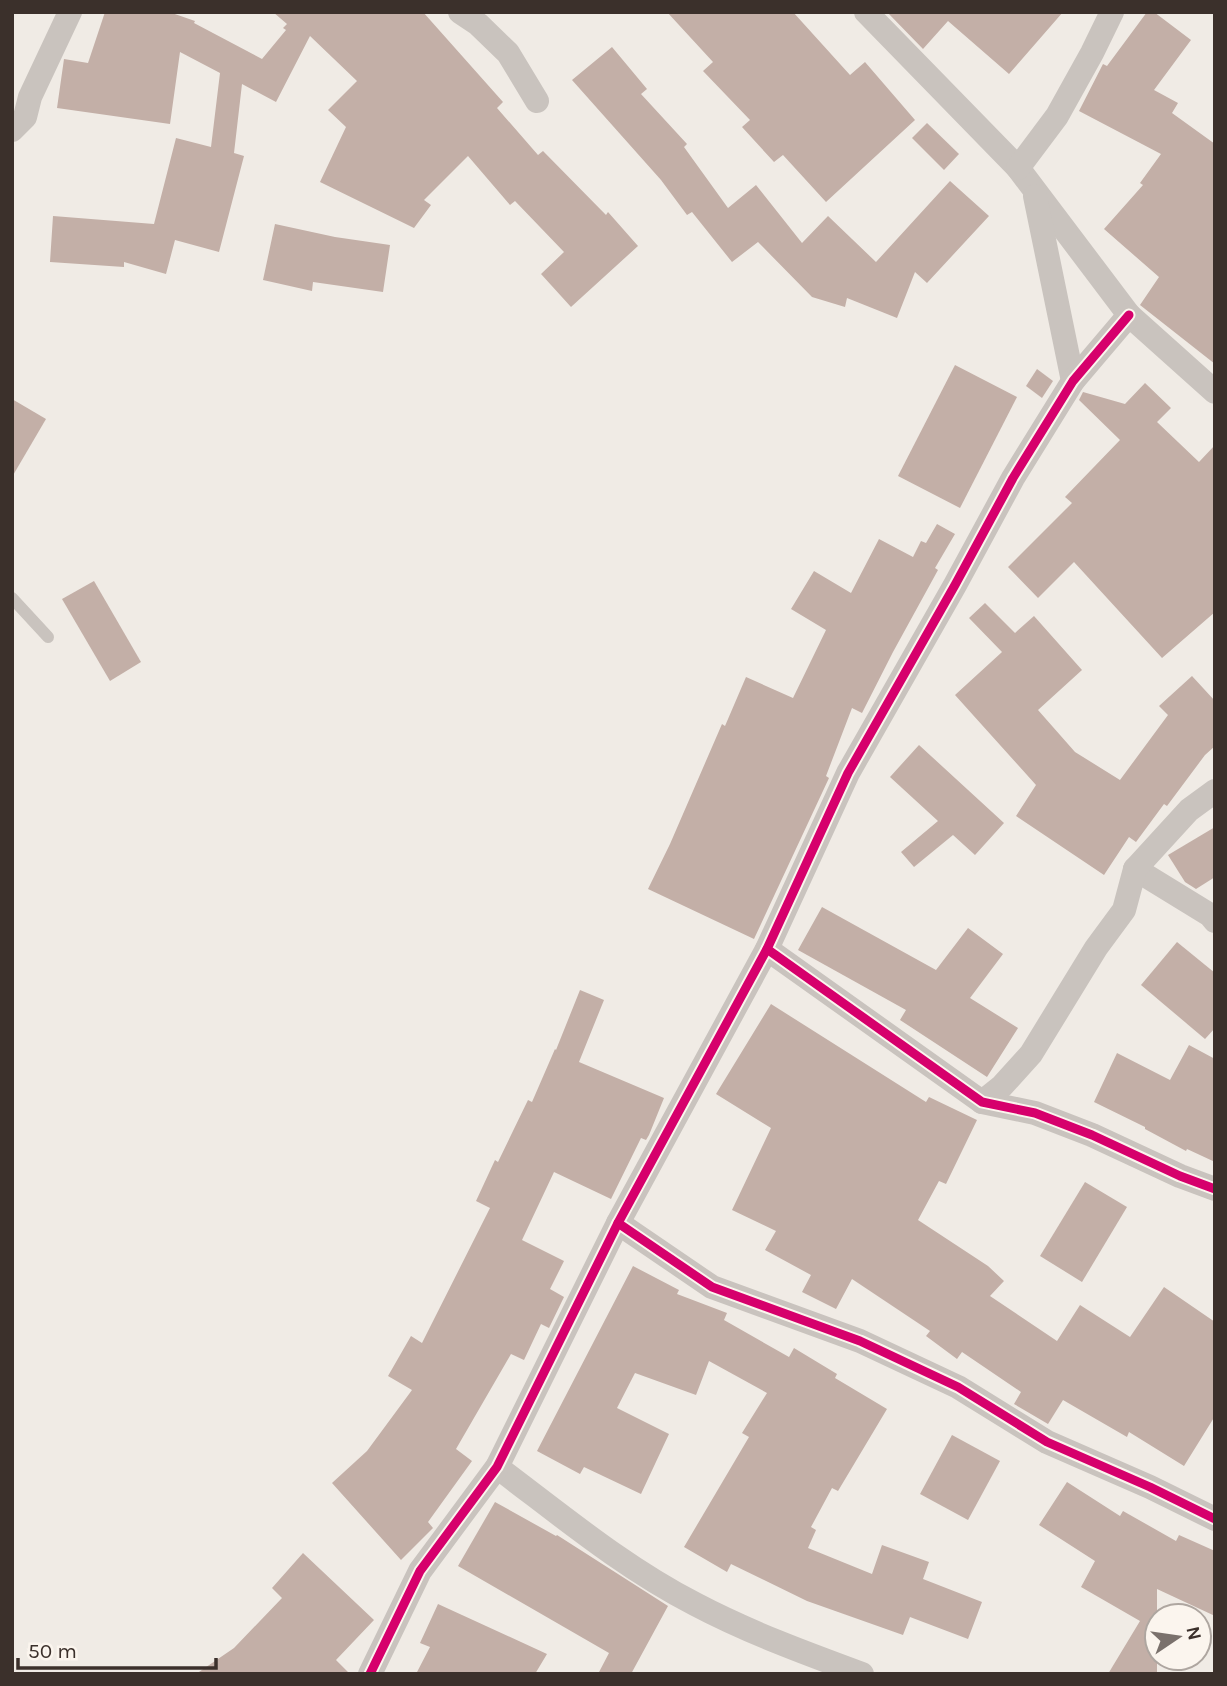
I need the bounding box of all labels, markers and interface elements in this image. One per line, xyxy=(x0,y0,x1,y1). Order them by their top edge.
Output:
north arrow xyxy=(1143,1602,1213,1672)
text: N xyxy=(1181,1624,1206,1643)
scale bar xyxy=(18,1626,215,1670)
text: 50 m xyxy=(28,1639,77,1663)

